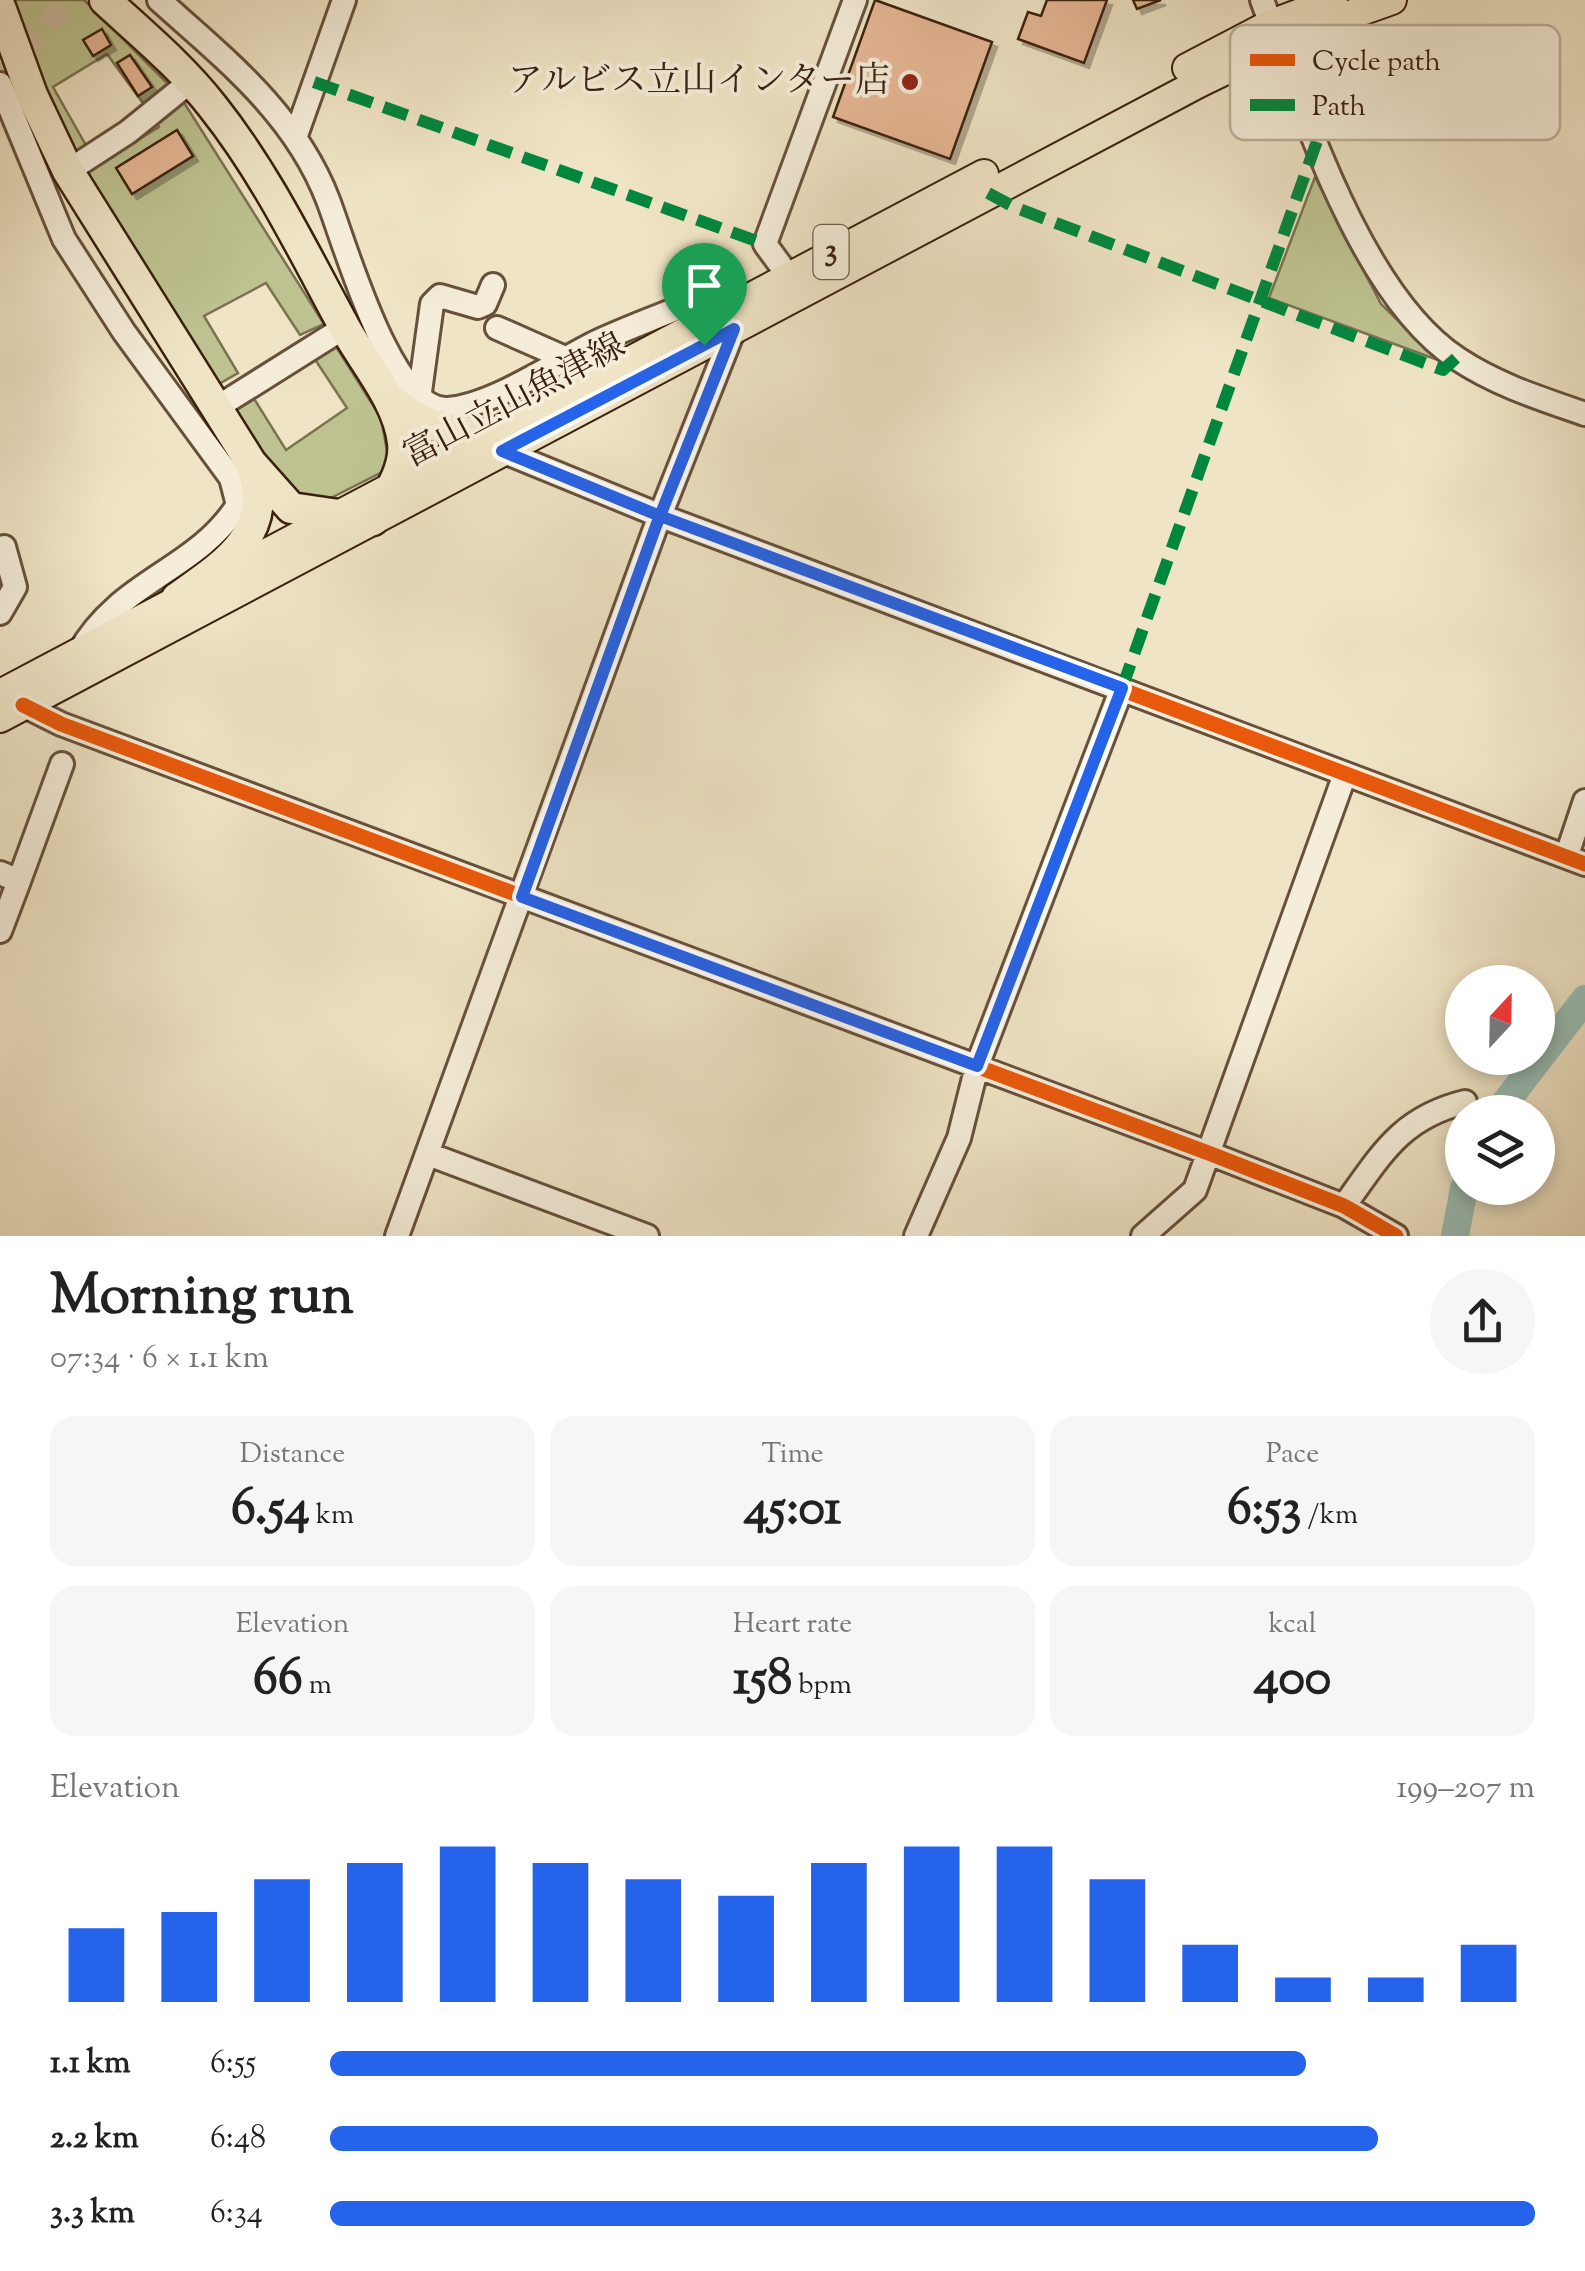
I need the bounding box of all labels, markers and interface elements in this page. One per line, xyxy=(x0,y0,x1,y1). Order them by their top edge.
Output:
legend xyxy=(1230,25,1560,140)
text: Cycle path xyxy=(1312,43,1441,83)
place label: アルビス立山インター店 xyxy=(508,57,890,108)
marker: アルビス立山インター店 xyxy=(899,71,921,93)
text: Path xyxy=(1312,88,1366,128)
road number: 3 xyxy=(814,225,848,279)
pin xyxy=(662,243,747,346)
icon: arrive xyxy=(677,258,732,313)
street label: 富山立山魚津線 xyxy=(395,322,635,482)
north arrow xyxy=(1445,965,1555,1075)
map controls xyxy=(1445,965,1555,1205)
button: layers xyxy=(1445,1095,1555,1205)
text: Morning run xyxy=(50,1259,354,1338)
button: share xyxy=(1430,1269,1535,1374)
text: 07:34 · 6 × 1.1 km xyxy=(50,1336,269,1382)
text: Distance xyxy=(240,1435,345,1475)
text: Time xyxy=(761,1435,824,1475)
text: Pace xyxy=(1266,1435,1319,1475)
text: 6.54 xyxy=(231,1475,310,1547)
text: 45:01 xyxy=(744,1475,841,1547)
text: 6:53 xyxy=(1227,1475,1302,1547)
text: km xyxy=(310,1496,354,1536)
text: /km xyxy=(1302,1496,1358,1536)
text: Elevation xyxy=(236,1605,349,1645)
text: Heart rate xyxy=(733,1605,852,1645)
text: kcal xyxy=(1268,1605,1317,1645)
text: 66 xyxy=(253,1645,303,1717)
text: 158 xyxy=(733,1645,792,1717)
text: 400 xyxy=(1254,1645,1331,1717)
text: m xyxy=(303,1666,332,1706)
text: bpm xyxy=(792,1666,852,1706)
text: Elevation xyxy=(50,1766,180,1812)
text: 199–207 m xyxy=(1396,1766,1535,1812)
text: 1.1 km xyxy=(50,2041,131,2087)
text: 6:55 xyxy=(210,2041,256,2087)
text: 2.2 km xyxy=(50,2116,139,2162)
text: 6:48 xyxy=(210,2116,266,2162)
text: 3.3 km xyxy=(50,2191,135,2237)
text: 6:34 xyxy=(210,2191,263,2237)

